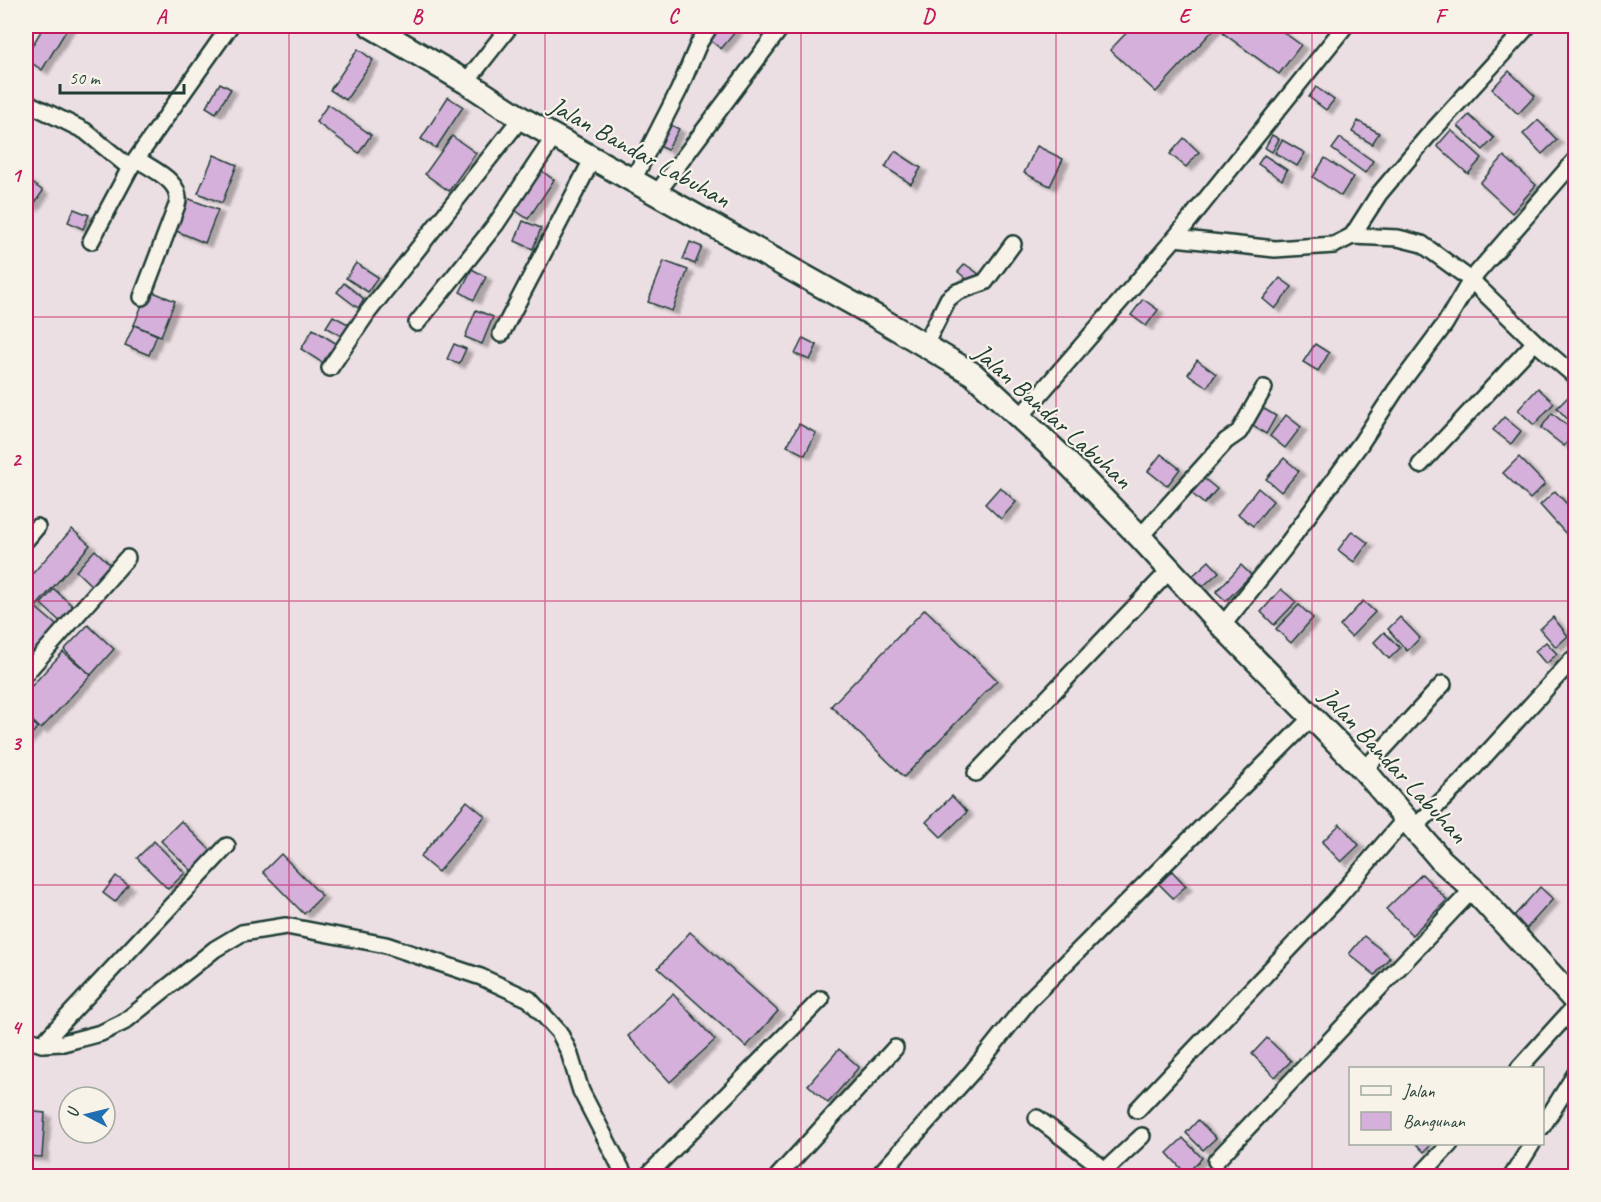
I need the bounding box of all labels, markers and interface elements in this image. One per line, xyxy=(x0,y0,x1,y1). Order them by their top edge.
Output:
text: A xyxy=(156,4,168,29)
text: B xyxy=(412,4,424,29)
text: C xyxy=(668,4,680,29)
text: D xyxy=(922,4,936,29)
text: E xyxy=(1179,4,1193,29)
text: F xyxy=(1435,4,1449,29)
scale bar xyxy=(60,57,184,95)
text: 50 m xyxy=(69,67,102,89)
street label: Jalan Bandar Labuhan xyxy=(542,88,737,216)
text: 1 xyxy=(12,163,23,188)
street label: Jalan Bandar Labuhan xyxy=(965,335,1139,496)
text: 2 xyxy=(12,447,23,472)
street label: Jalan Bandar Labuhan xyxy=(1312,678,1475,850)
text: 3 xyxy=(12,731,23,756)
text: 4 xyxy=(12,1015,24,1040)
legend xyxy=(1349,1067,1544,1145)
text: Jalan xyxy=(1402,1080,1435,1102)
north arrow xyxy=(57,1085,117,1145)
text: U xyxy=(63,1105,84,1118)
text: Bangunan xyxy=(1403,1110,1466,1132)

